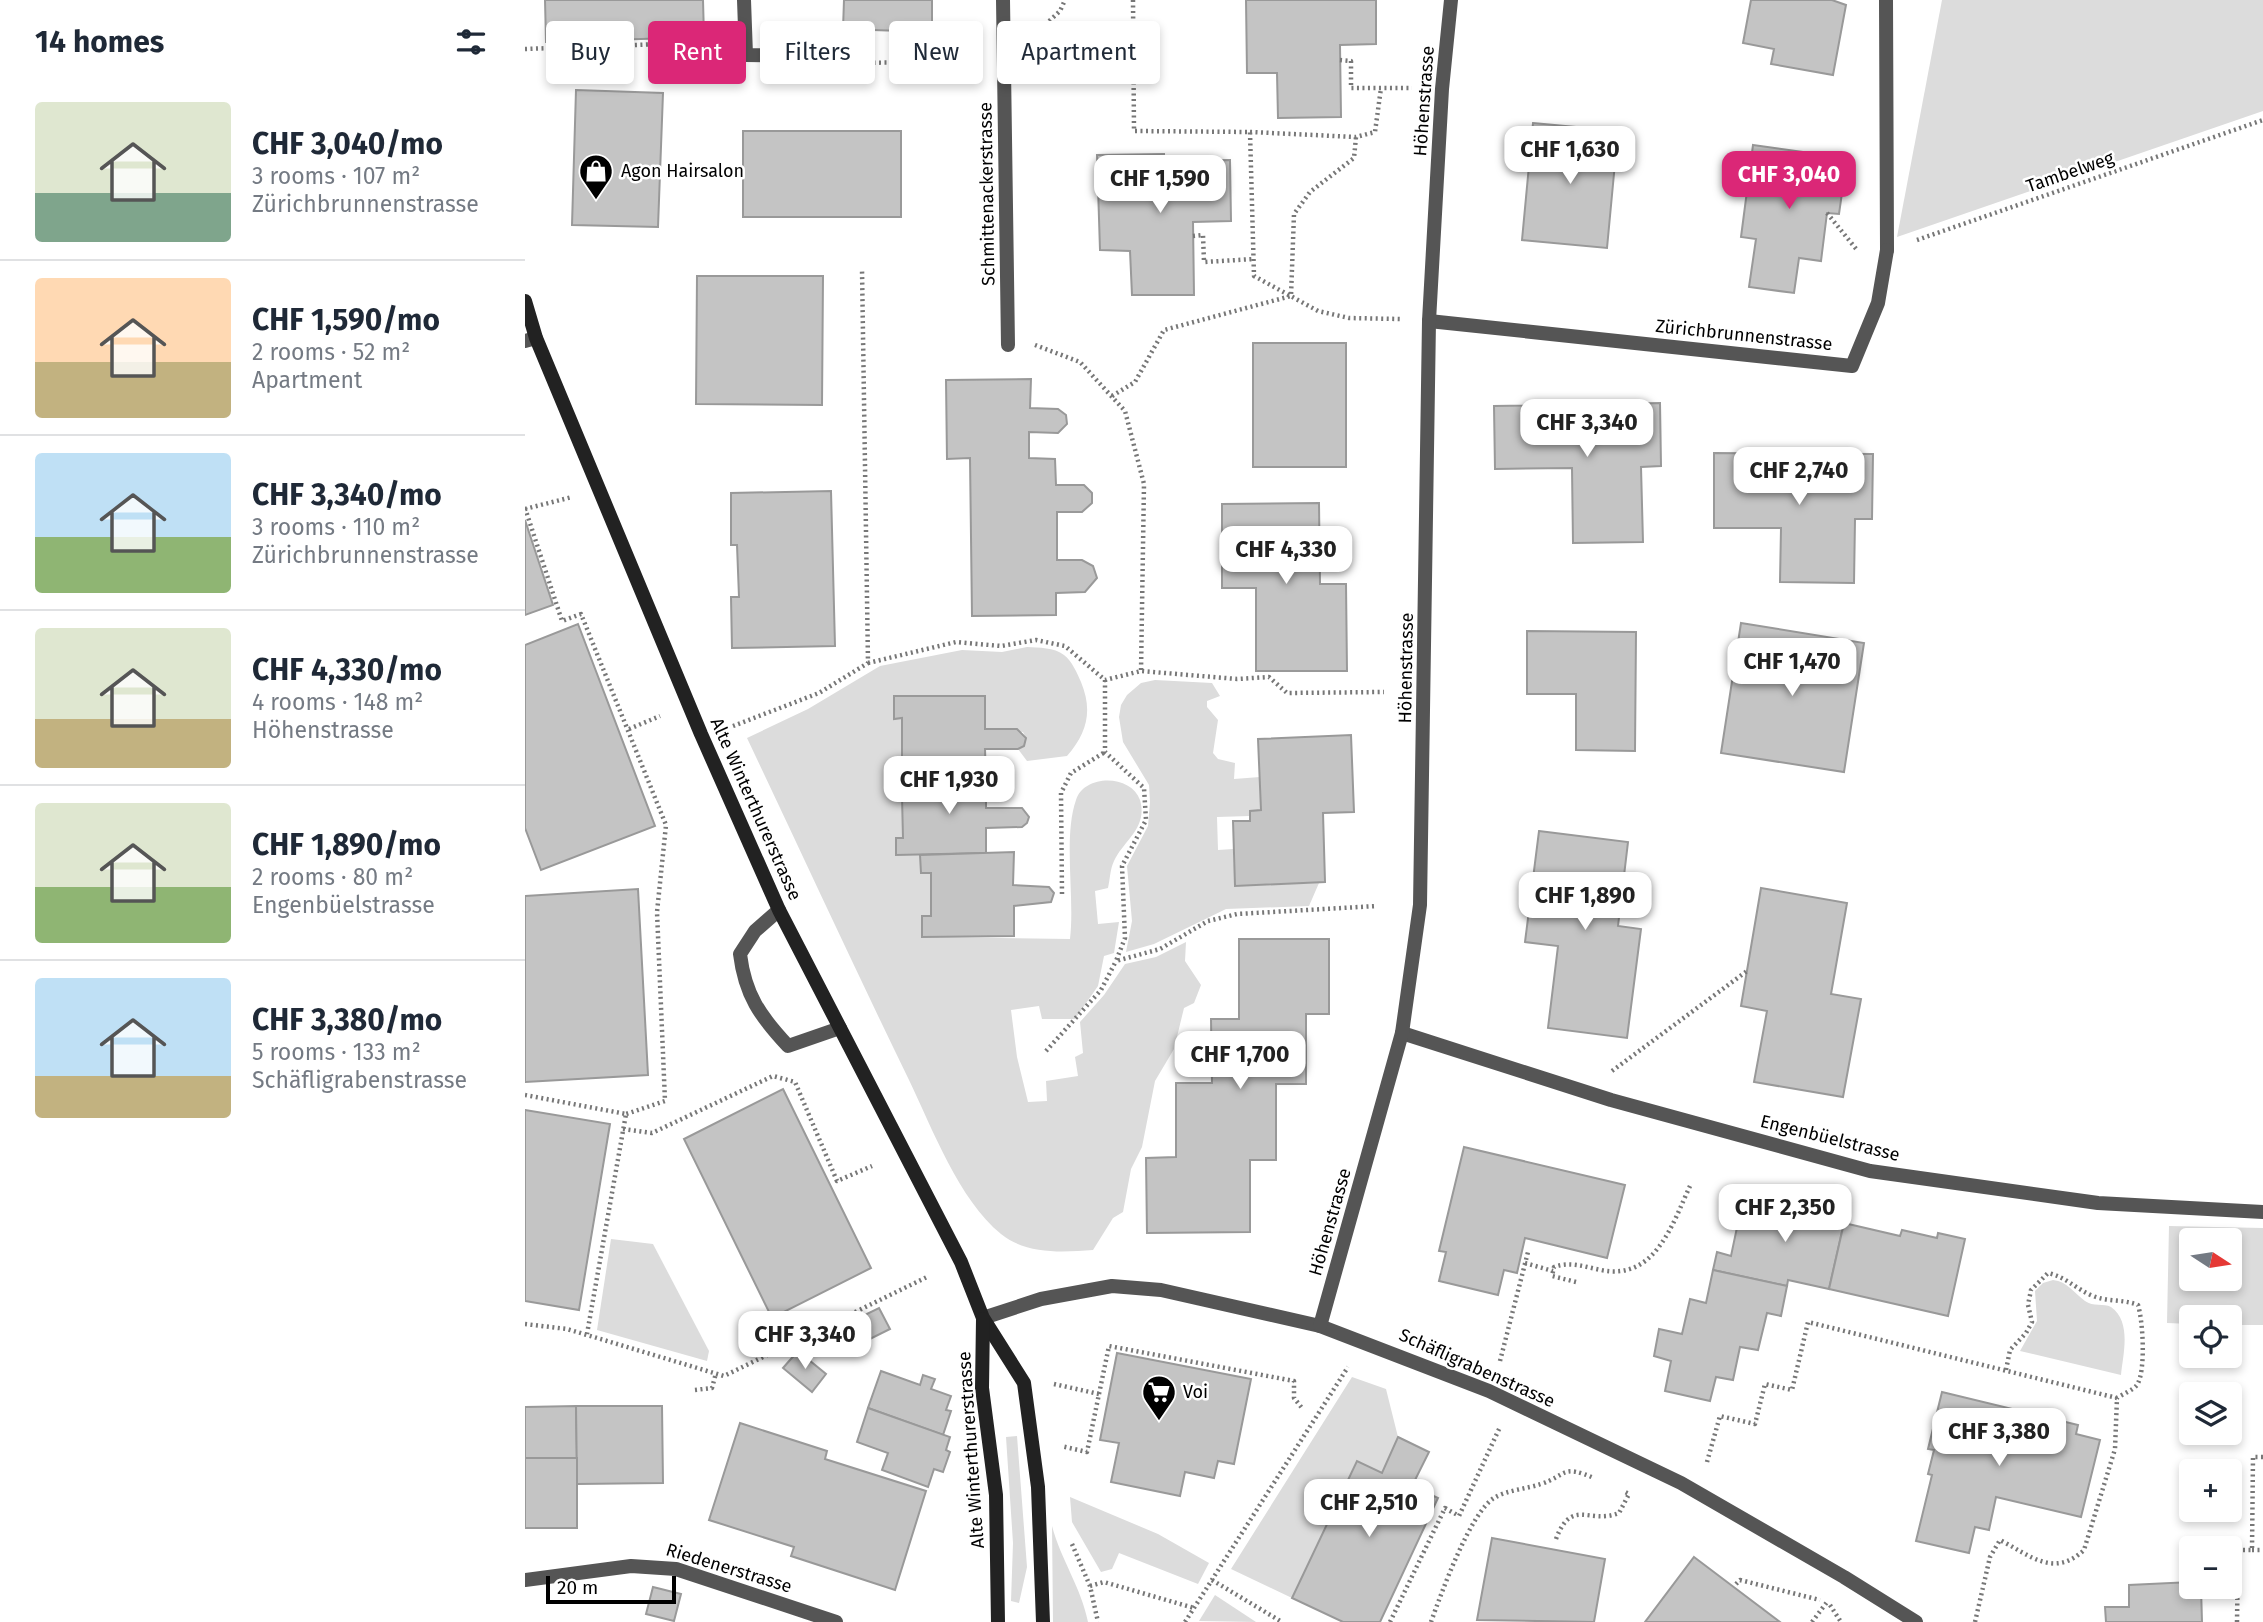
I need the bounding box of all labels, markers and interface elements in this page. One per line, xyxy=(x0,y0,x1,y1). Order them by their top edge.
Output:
chip: Buy xyxy=(546,21,634,84)
chip: Rent xyxy=(648,21,746,84)
chip: Filters xyxy=(760,21,875,84)
chip: New xyxy=(889,21,983,84)
chip: Apartment xyxy=(997,21,1160,84)
icon: filters xyxy=(452,23,490,61)
text: 14 homes xyxy=(35,24,164,60)
street label: Höhenstrasse xyxy=(1409,45,1439,157)
street label: Schmittenackerstrasse xyxy=(974,102,1000,286)
text: CHF 3,040/mo xyxy=(252,126,443,162)
pin: CHF 1,630 xyxy=(1490,127,1650,186)
icon: home xyxy=(91,130,175,214)
text: CHF 1,630 xyxy=(1520,135,1620,163)
street label: Tambelweg xyxy=(2023,147,2117,197)
shop icon: Agon Hairsalon xyxy=(577,152,615,201)
pin: CHF 3,040 xyxy=(1709,152,1869,211)
pin: CHF 1,590 xyxy=(1080,156,1240,215)
place label: Agon Hairsalon xyxy=(621,160,744,182)
text: CHF 3,040 xyxy=(1738,160,1840,188)
text: 3 rooms · 107 m² xyxy=(252,162,420,190)
text: CHF 1,590 xyxy=(1110,164,1210,192)
text: Zürichbrunnenstrasse xyxy=(252,190,479,218)
text: CHF 1,590/mo xyxy=(252,302,440,338)
icon: home xyxy=(91,306,175,390)
street label: Zürichbrunnenstrasse xyxy=(1655,315,1833,355)
text: 2 rooms · 52 m² xyxy=(252,338,410,366)
text: Apartment xyxy=(252,366,362,394)
pin: CHF 3,340 xyxy=(1507,400,1667,459)
text: CHF 3,340 xyxy=(1536,408,1638,436)
pin: CHF 2,740 xyxy=(1719,448,1879,507)
text: CHF 2,740 xyxy=(1750,456,1848,484)
text: CHF 3,340/mo xyxy=(252,477,442,513)
icon: home xyxy=(91,481,175,565)
text: 3 rooms · 110 m² xyxy=(252,513,420,541)
pin: CHF 4,330 xyxy=(1206,526,1366,586)
text: CHF 4,330 xyxy=(1235,535,1337,563)
text: Zürichbrunnenstrasse xyxy=(252,541,479,569)
street label: Höhenstrasse xyxy=(1394,612,1418,724)
pin: CHF 1,470 xyxy=(1712,638,1872,698)
text: CHF 1,470 xyxy=(1743,647,1841,675)
text: CHF 4,330/mo xyxy=(252,652,442,688)
icon: home xyxy=(91,656,175,740)
text: 4 rooms · 148 m² xyxy=(252,688,423,716)
street label: Alte Winterthurerstrasse xyxy=(706,714,806,904)
text: Höhenstrasse xyxy=(252,716,394,744)
pin: CHF 1,930 xyxy=(869,756,1029,816)
text: CHF 1,930 xyxy=(900,765,998,793)
text: CHF 1,890/mo xyxy=(252,827,441,863)
icon: home xyxy=(91,831,175,915)
text: 2 rooms · 80 m² xyxy=(252,863,413,891)
pin: CHF 1,890 xyxy=(1505,872,1665,932)
text: CHF 1,890 xyxy=(1535,881,1635,909)
text: Engenbüelstrasse xyxy=(252,891,435,919)
text: CHF 3,380/mo xyxy=(252,1002,442,1038)
icon: home xyxy=(91,1006,175,1090)
pin: CHF 1,700 xyxy=(1160,1032,1320,1091)
text: 5 rooms · 133 m² xyxy=(252,1038,421,1066)
text: CHF 1,700 xyxy=(1191,1040,1289,1068)
text: Schäfligrabenstrasse xyxy=(252,1066,467,1094)
street label: Engenbüelstrasse xyxy=(1758,1110,1902,1166)
street label: Höhenstrasse xyxy=(1304,1166,1356,1278)
pin: CHF 2,350 xyxy=(1705,1184,1865,1244)
text: CHF 2,350 xyxy=(1735,1193,1835,1221)
north arrow xyxy=(2179,1228,2242,1292)
map controls xyxy=(2179,1228,2242,1599)
button: locate xyxy=(2179,1305,2242,1368)
pin: CHF 3,340 xyxy=(725,1312,885,1371)
text: CHF 3,340 xyxy=(754,1320,856,1348)
street label: Schäfligrabenstrasse xyxy=(1396,1324,1558,1412)
street label: Alte Winterthurerstrasse xyxy=(953,1351,989,1549)
supermarket icon: Voi xyxy=(1140,1373,1178,1422)
place label: Voi xyxy=(1183,1381,1208,1403)
button: layers xyxy=(2179,1382,2242,1445)
pin: CHF 3,380 xyxy=(1919,1408,2079,1468)
text: CHF 3,380 xyxy=(1948,1417,2050,1445)
button: + xyxy=(2179,1459,2242,1522)
pin: CHF 2,510 xyxy=(1289,1480,1449,1539)
text: CHF 2,510 xyxy=(1320,1488,1418,1516)
button: − xyxy=(2179,1536,2242,1599)
street label: Riedenerstrasse xyxy=(663,1538,795,1598)
scale bar xyxy=(546,1573,675,1605)
text: 20 m xyxy=(557,1576,598,1599)

